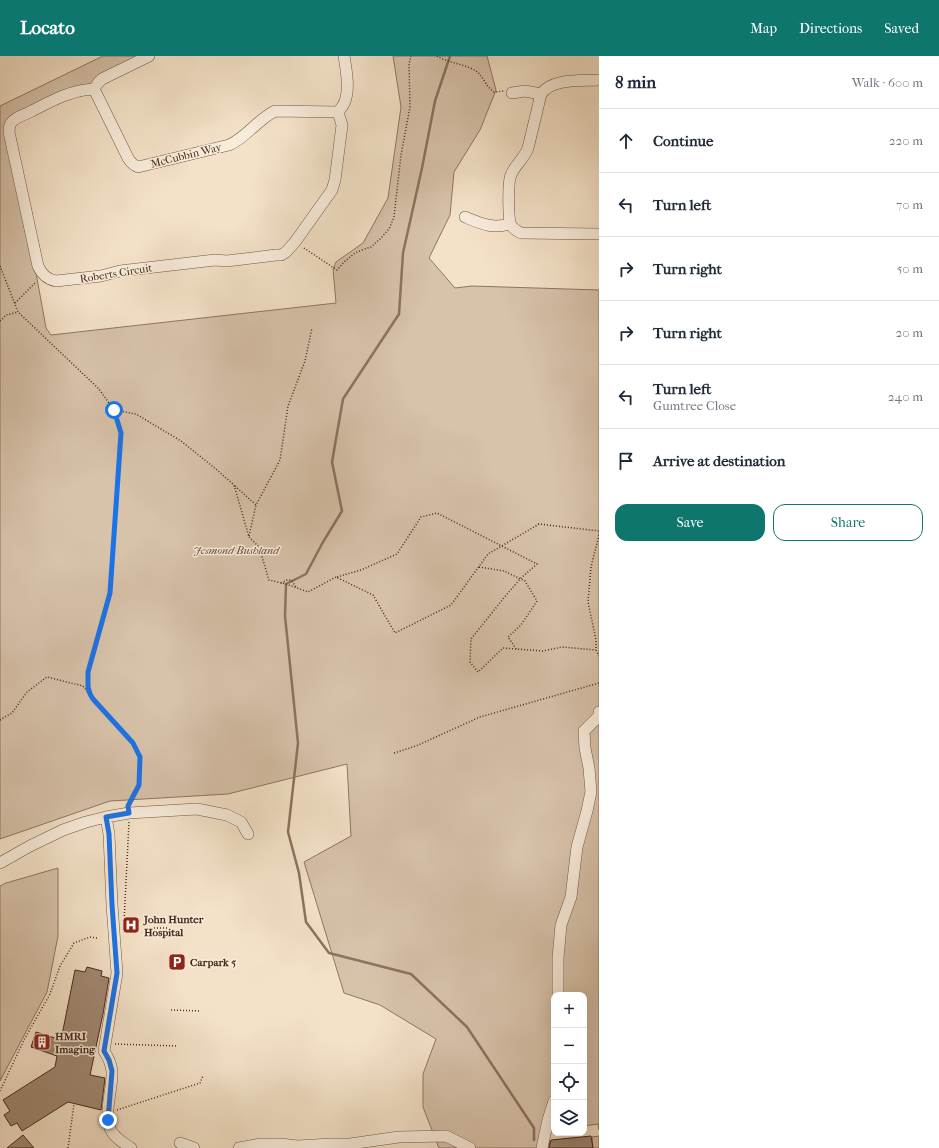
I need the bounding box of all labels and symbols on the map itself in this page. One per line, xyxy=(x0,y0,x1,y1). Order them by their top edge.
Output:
street label: McCubbin Way xyxy=(149,140,224,171)
street label: Roberts Circuit xyxy=(79,261,153,286)
route start xyxy=(105,401,123,419)
park label: Jesmond Bushland xyxy=(193,544,280,557)
place label: John Hunter Hospital xyxy=(143,913,204,939)
hospital icon: John Hunter Hospital xyxy=(121,915,141,935)
parking icon: Carpark 5 xyxy=(167,952,187,972)
place label: Carpark 5 xyxy=(190,956,236,969)
place label: HMRI Imaging xyxy=(55,1030,96,1056)
building icon: HMRI Imaging xyxy=(32,1032,52,1052)
route end xyxy=(99,1111,117,1129)

